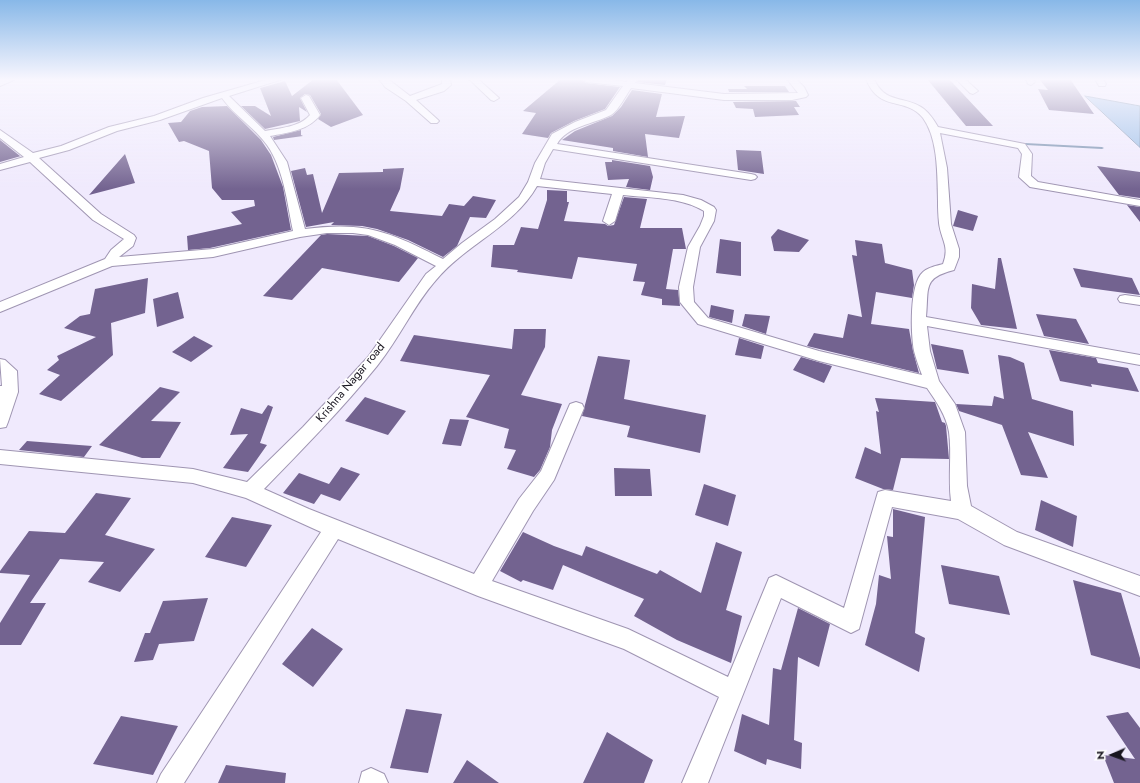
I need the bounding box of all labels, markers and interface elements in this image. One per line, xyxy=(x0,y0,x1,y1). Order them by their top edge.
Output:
street label: Krishna Nagar road xyxy=(314,340,388,426)
north arrow xyxy=(1092,735,1132,775)
text: N xyxy=(1092,751,1108,760)

